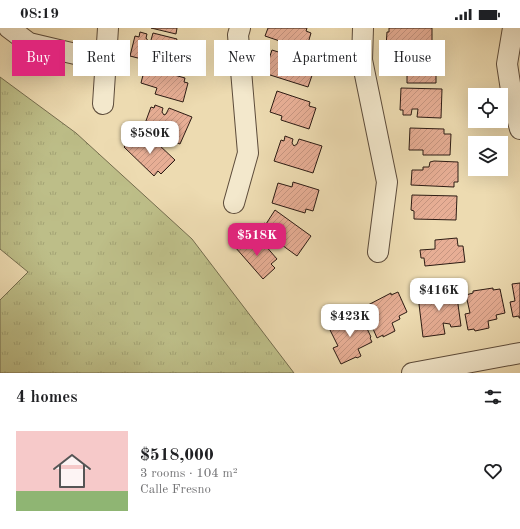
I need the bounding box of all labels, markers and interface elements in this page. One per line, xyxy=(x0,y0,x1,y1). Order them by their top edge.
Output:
text: 08:19 xyxy=(20,7,59,22)
chip: Buy xyxy=(12,40,65,76)
chip: Rent xyxy=(73,40,130,76)
chip: Filters xyxy=(138,40,206,76)
chip: New xyxy=(214,40,270,76)
chip: Apartment xyxy=(278,40,371,76)
chip: House xyxy=(379,40,445,76)
map controls xyxy=(468,88,508,176)
button: locate xyxy=(468,88,508,128)
pin: $580K xyxy=(122,121,178,155)
text: $580K xyxy=(130,127,170,140)
button: layers xyxy=(468,136,508,176)
pin: $518K xyxy=(229,223,285,257)
text: $518K xyxy=(237,229,277,242)
pin: $416K xyxy=(411,278,467,312)
text: $416K xyxy=(419,284,459,297)
pin: $423K xyxy=(322,304,378,338)
text: $423K xyxy=(330,310,370,323)
icon: filters xyxy=(482,386,504,408)
text: 4 homes xyxy=(16,389,78,406)
icon: home xyxy=(48,447,96,495)
text: $518,000 xyxy=(140,447,214,464)
icon: heart xyxy=(482,460,504,482)
text: 3 rooms · 104 m² xyxy=(140,467,238,480)
text: Calle Fresno xyxy=(140,483,211,496)

